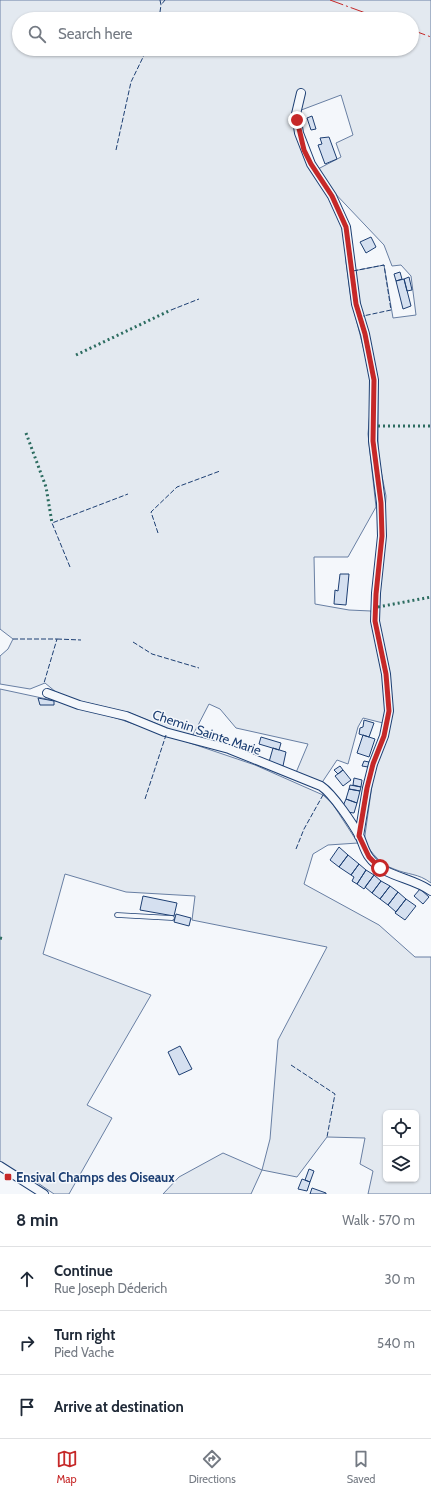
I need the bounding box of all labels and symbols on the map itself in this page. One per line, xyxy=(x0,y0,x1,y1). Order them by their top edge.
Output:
route end xyxy=(288,111,306,129)
street label: Chemin Sainte Marie xyxy=(151,706,264,758)
route start xyxy=(371,859,389,877)
place label: Ensival Champs des Oiseaux xyxy=(16,1169,175,1185)
marker: Ensival Champs des Oiseaux xyxy=(3,1172,13,1182)

